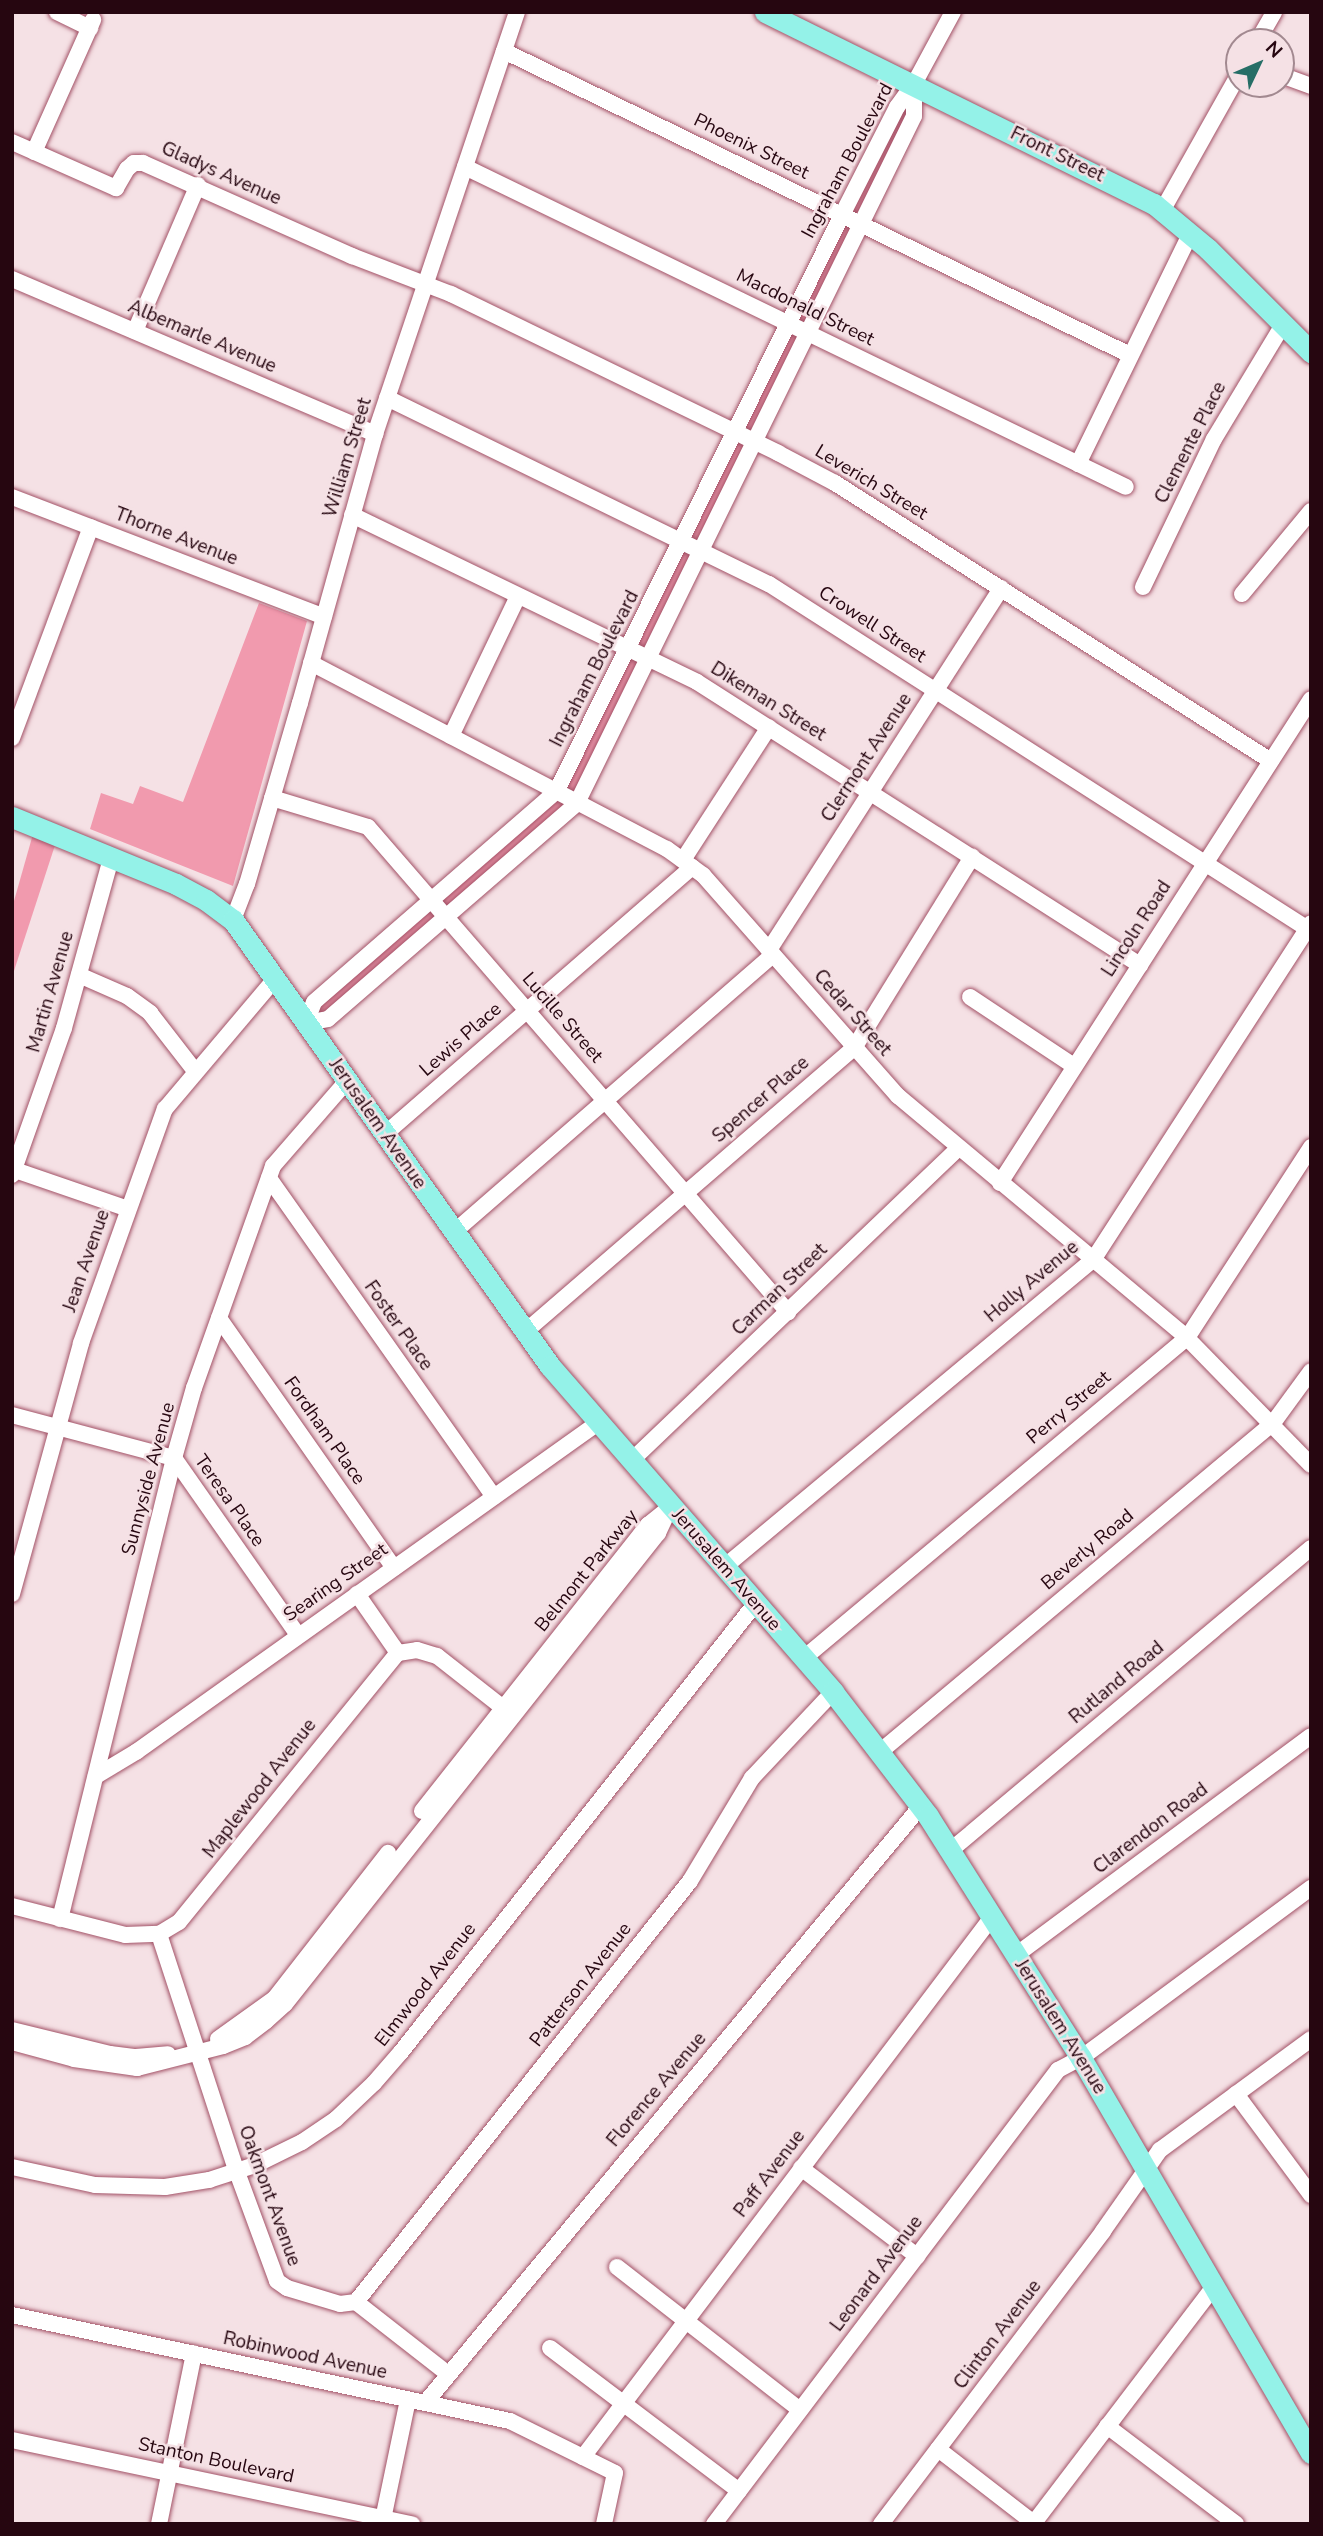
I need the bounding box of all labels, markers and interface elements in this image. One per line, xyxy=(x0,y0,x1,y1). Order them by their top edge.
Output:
north arrow xyxy=(1225,28,1295,98)
text: N xyxy=(1259,36,1288,64)
street label: Ingraham Boulevard xyxy=(797,79,899,243)
street label: Phoenix Street xyxy=(690,109,812,185)
street label: Front Street xyxy=(1006,122,1108,188)
street label: Gladys Avenue xyxy=(158,137,284,211)
street label: Macdonald Street xyxy=(732,265,878,351)
street label: Albemarle Avenue xyxy=(124,295,280,379)
street label: Clemente Place xyxy=(1151,378,1231,508)
street label: William Street xyxy=(319,395,377,521)
street label: Leverich Street xyxy=(810,440,932,526)
street label: Thorne Avenue xyxy=(111,503,241,571)
street label: Crowell Street xyxy=(814,582,930,668)
street label: Ingraham Boulevard xyxy=(546,587,644,751)
street label: Dikeman Street xyxy=(706,657,830,747)
street label: Clermont Avenue xyxy=(817,689,917,827)
street label: Lincoln Road xyxy=(1097,877,1177,981)
street label: Martin Avenue xyxy=(23,929,79,1055)
street label: Cedar Street xyxy=(808,965,896,1061)
street label: Lucille Street xyxy=(517,968,607,1068)
street label: Lewis Place xyxy=(415,998,507,1082)
street label: Spencer Place xyxy=(708,1052,814,1148)
street label: Jerusalem Avenue xyxy=(323,1054,431,1194)
street label: Jean Avenue xyxy=(59,1207,115,1315)
street label: Holly Avenue xyxy=(980,1236,1084,1328)
street label: Carman Street xyxy=(728,1239,832,1341)
street label: Foster Place xyxy=(359,1277,437,1375)
street label: Perry Street xyxy=(1022,1366,1116,1450)
street label: Fordham Place xyxy=(278,1373,370,1489)
street label: Sunnyside Avenue xyxy=(118,1400,180,1558)
street label: Teresa Place xyxy=(189,1450,269,1552)
street label: Jerusalem Avenue xyxy=(667,1504,785,1636)
street label: Belmont Parkway xyxy=(531,1505,643,1637)
street label: Beverly Road xyxy=(1037,1505,1139,1595)
street label: Searing Street xyxy=(280,1539,392,1627)
street label: Rutland Road xyxy=(1065,1637,1169,1729)
street label: Maplewood Avenue xyxy=(199,1715,321,1863)
street label: Clarendon Road xyxy=(1089,1778,1213,1880)
street label: Patterson Avenue xyxy=(525,1918,637,2052)
street label: Elmwood Avenue xyxy=(371,1919,481,2051)
street label: Jerusalem Avenue xyxy=(1009,1955,1111,2099)
street label: Florence Avenue xyxy=(603,2028,711,2152)
street label: Oakmont Avenue xyxy=(233,2123,305,2269)
street label: Paff Avenue xyxy=(730,2126,810,2222)
street label: Leonard Avenue xyxy=(826,2212,928,2336)
street label: Clinton Avenue xyxy=(949,2276,1047,2394)
street label: Robinwood Avenue xyxy=(221,2328,389,2384)
street label: Stanton Boulevard xyxy=(136,2433,296,2489)

